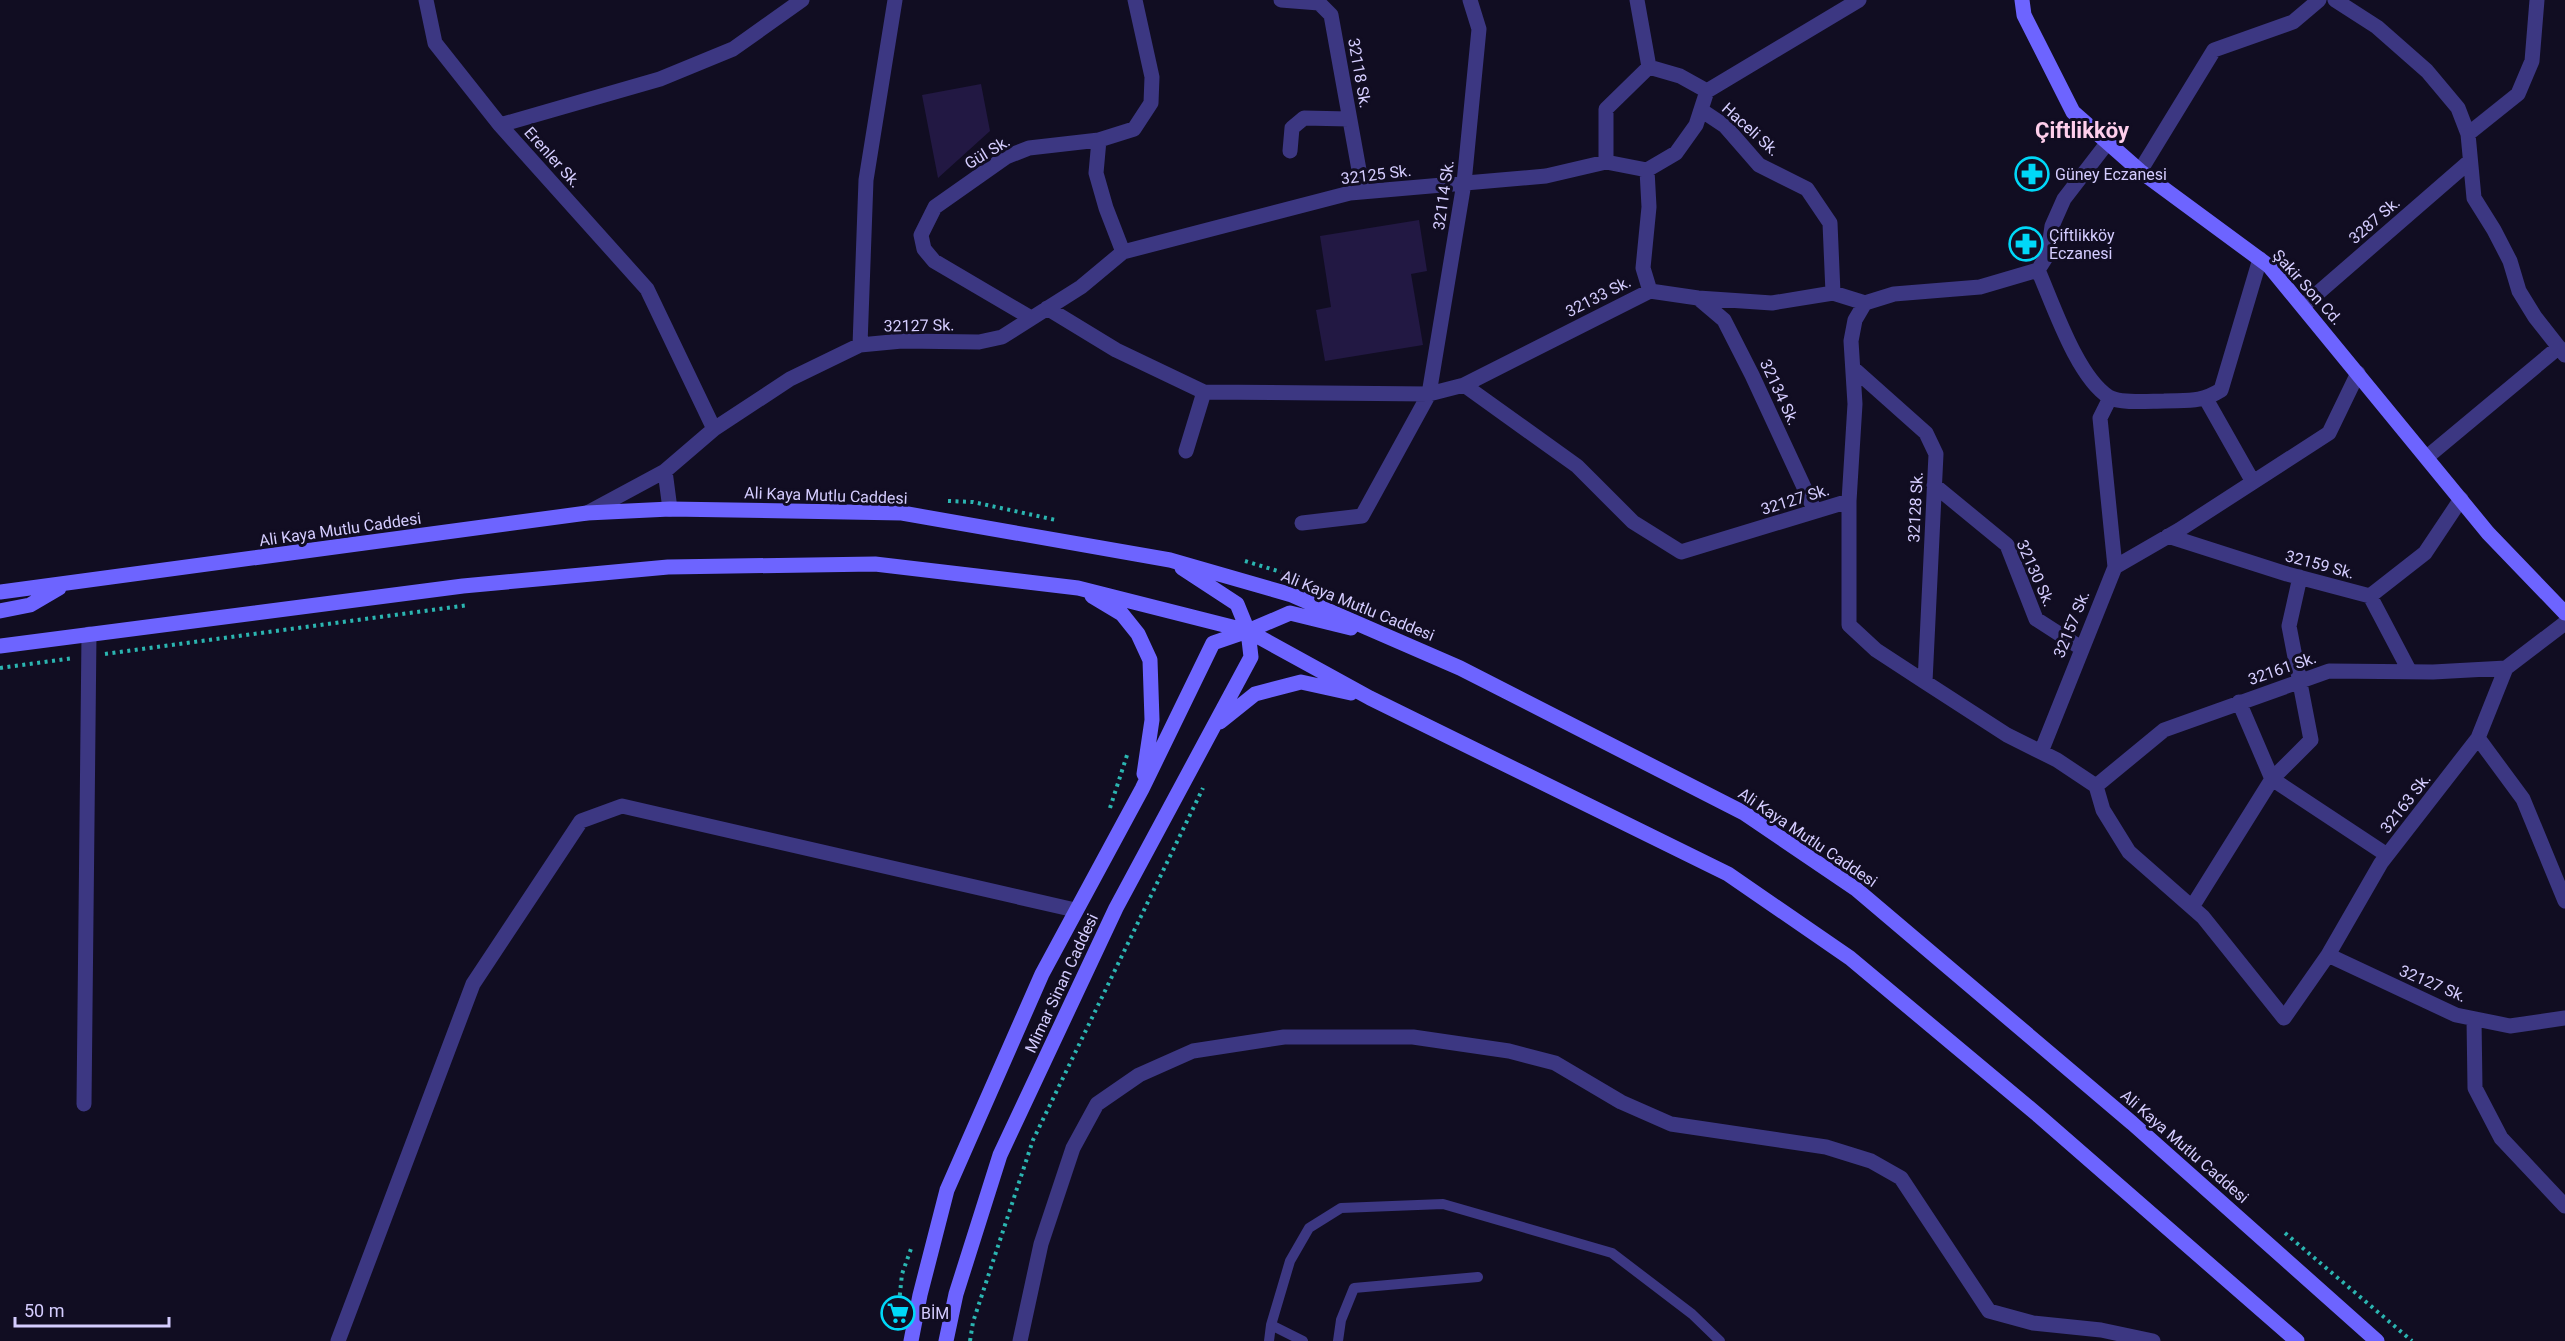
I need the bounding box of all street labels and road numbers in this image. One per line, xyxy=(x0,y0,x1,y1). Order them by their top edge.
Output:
street label: 32118 Sk. xyxy=(1344,37,1375,110)
street label: Haceli Sk. xyxy=(1718,99,1783,160)
street label: Erenler Sk. xyxy=(520,123,585,192)
street label: Gül Sk. xyxy=(961,132,1013,173)
street label: 32114 Sk. xyxy=(1429,159,1458,231)
street label: 32125 Sk. xyxy=(1340,161,1412,188)
street label: 3287 Sk. xyxy=(2345,193,2404,248)
street label: Şakir Son Cd. xyxy=(2269,246,2346,329)
street label: 32133 Sk. xyxy=(1562,272,1634,321)
street label: 32127 Sk. xyxy=(883,315,955,336)
street label: 32134 Sk. xyxy=(1756,356,1803,428)
street label: 32128 Sk. xyxy=(1904,471,1927,543)
street label: 32127 Sk. xyxy=(1759,480,1832,519)
street label: Ali Kaya Mutlu Caddesi xyxy=(744,483,908,508)
street label: Ali Kaya Mutlu Caddesi xyxy=(258,509,422,550)
street label: 32130 Sk. xyxy=(2012,537,2059,609)
street label: 32159 Sk. xyxy=(2283,546,2357,583)
street label: Ali Kaya Mutlu Caddesi xyxy=(1278,566,1437,645)
street label: 32157 Sk. xyxy=(2049,588,2094,661)
street label: 32161 Sk. xyxy=(2246,648,2319,689)
street label: 32163 Sk. xyxy=(2376,770,2435,837)
street label: Ali Kaya Mutlu Caddesi xyxy=(1735,784,1881,891)
street label: Mimar Sinan Caddesi xyxy=(1021,911,1102,1056)
street label: 32127 Sk. xyxy=(2397,961,2469,1006)
street label: Ali Kaya Mutlu Caddesi xyxy=(2117,1086,2253,1207)

